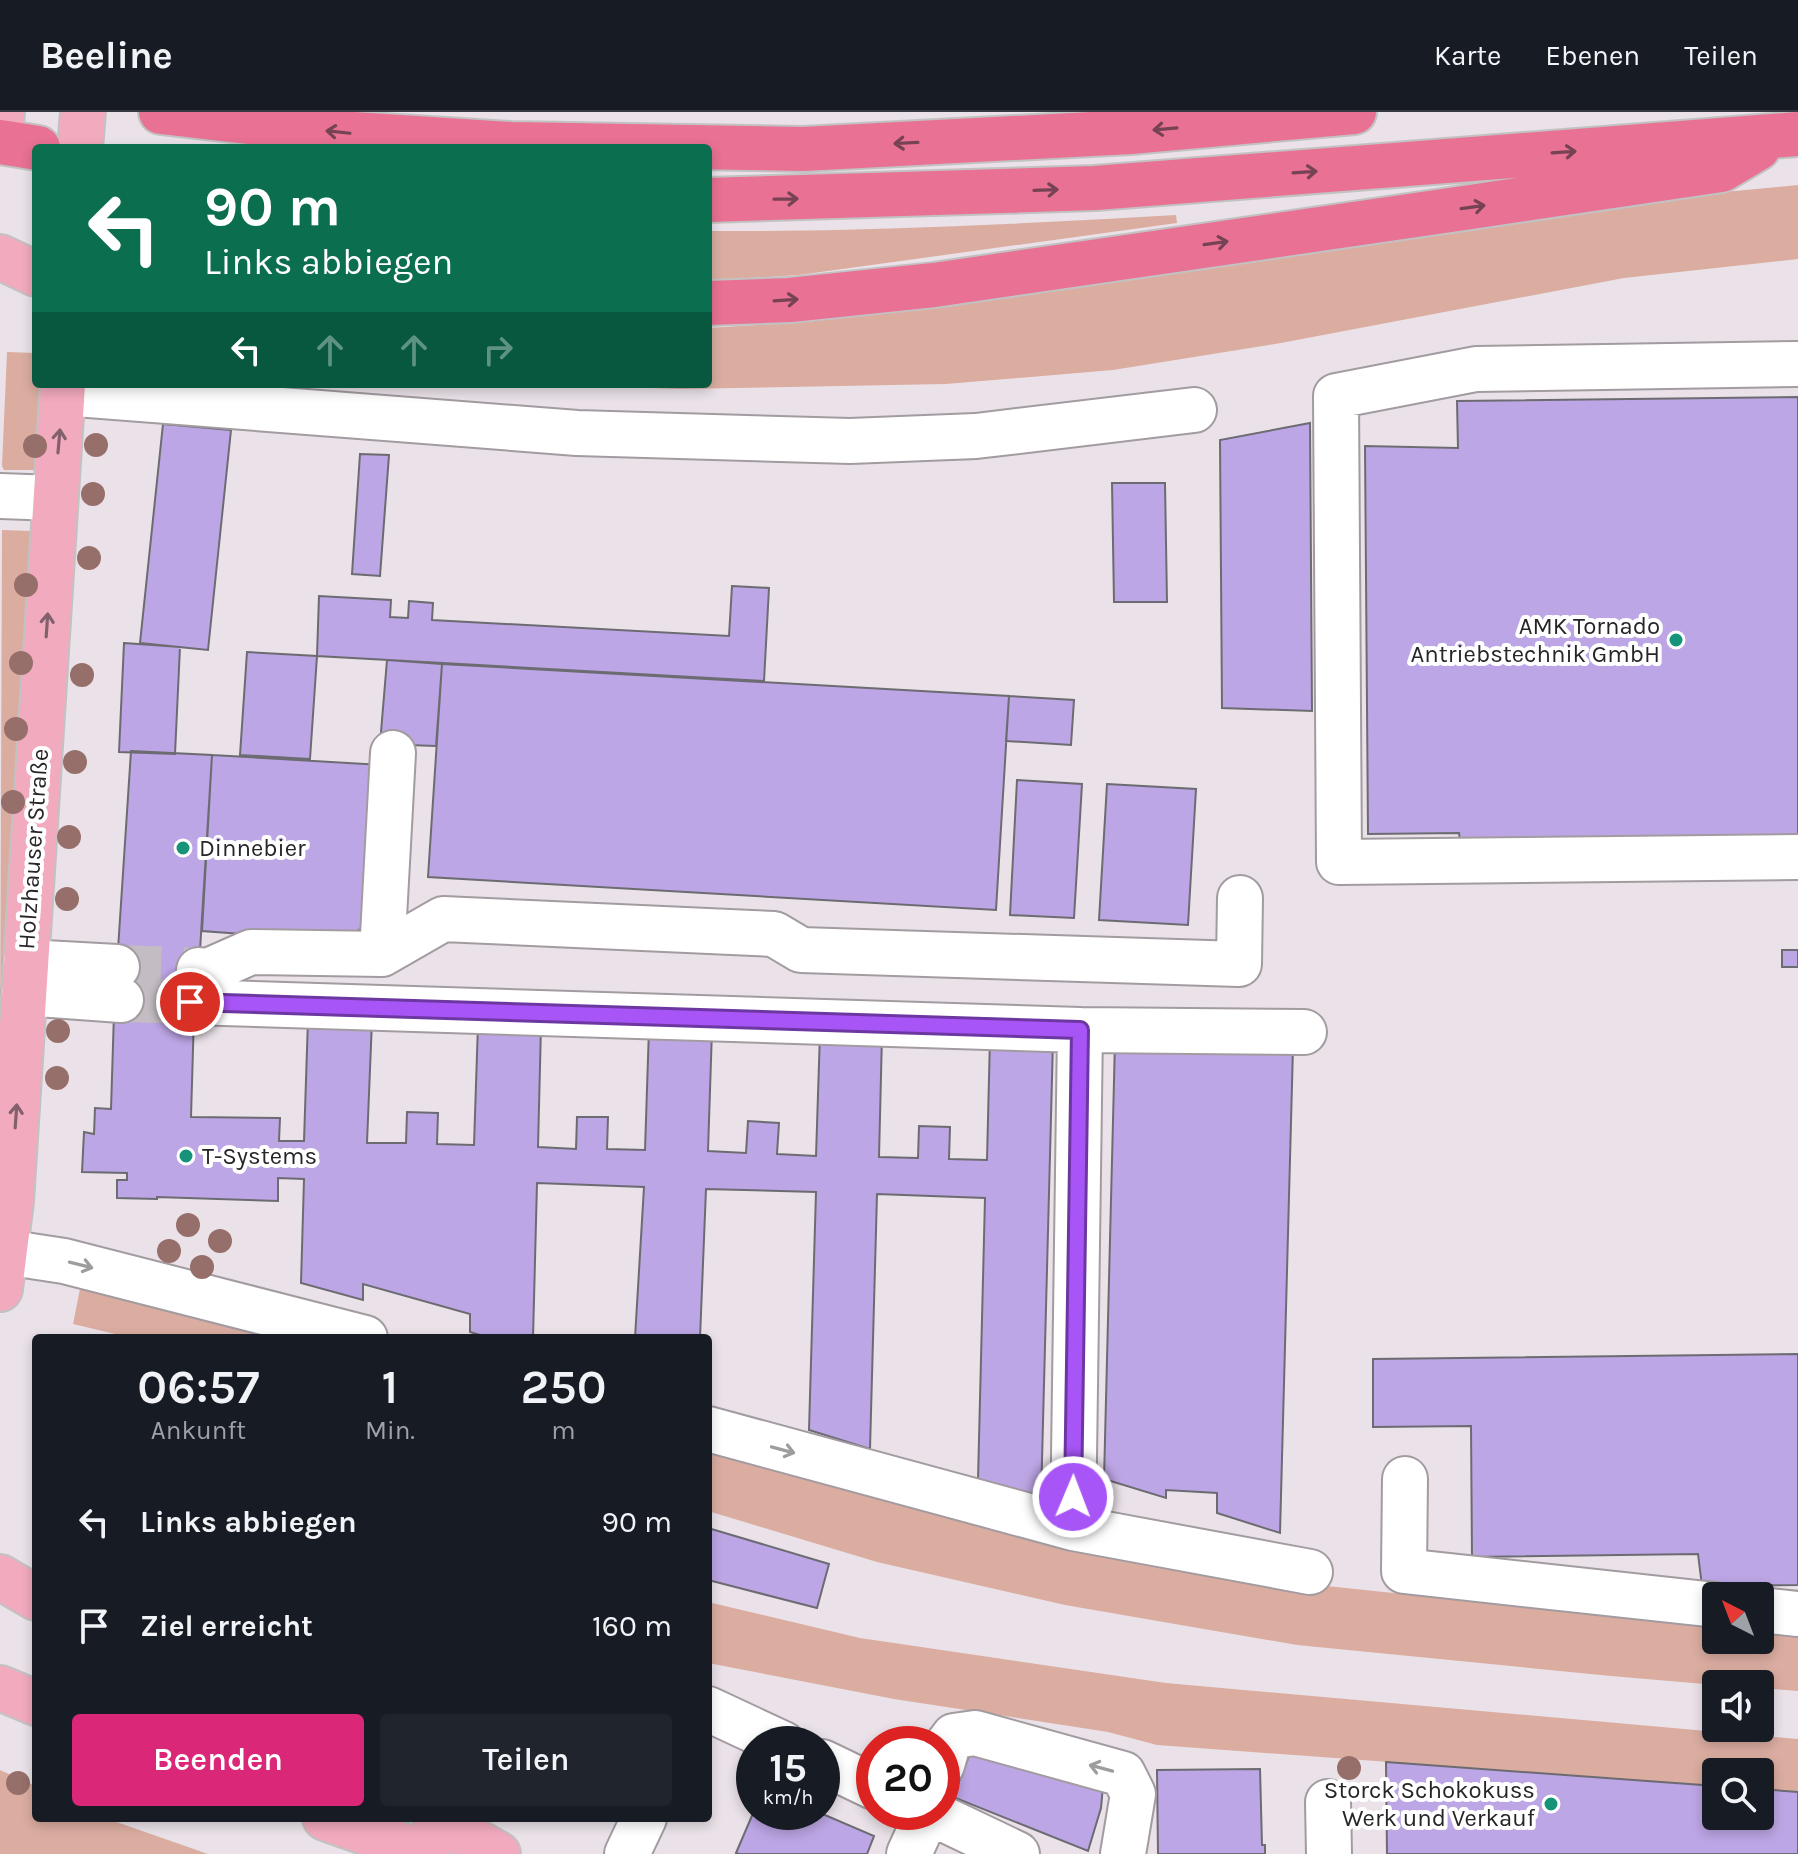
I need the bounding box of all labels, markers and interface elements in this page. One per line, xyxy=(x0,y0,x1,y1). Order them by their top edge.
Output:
text: Beeline xyxy=(40,33,173,78)
text: Karte xyxy=(1434,39,1501,72)
text: Ebenen xyxy=(1545,39,1640,72)
text: Teilen xyxy=(1684,39,1758,72)
one-way arrow xyxy=(1152,121,1179,136)
one-way arrow xyxy=(325,125,352,140)
one-way arrow xyxy=(893,136,920,151)
one-way arrow xyxy=(1550,144,1577,159)
one-way arrow xyxy=(1291,164,1318,179)
text: 90 m xyxy=(204,174,341,239)
icon: left xyxy=(72,176,176,280)
one-way arrow xyxy=(1032,182,1059,197)
one-way arrow xyxy=(772,191,799,207)
one-way arrow xyxy=(1460,199,1485,214)
one-way arrow xyxy=(1203,235,1228,250)
text: Links abbiegen xyxy=(204,241,453,283)
one-way arrow xyxy=(772,292,799,307)
icon: left xyxy=(224,328,268,372)
icon: ahead xyxy=(308,328,352,372)
icon: ahead xyxy=(392,328,436,372)
icon: right xyxy=(476,328,520,372)
one-way arrow xyxy=(52,428,67,455)
one-way arrow xyxy=(40,612,55,639)
place label: AMK Tornado Antriebstechnik GmbH xyxy=(1410,612,1660,668)
marker: AMK Tornado Antriebstechnik GmbH xyxy=(1667,631,1685,649)
street label: Holzhauser Straße xyxy=(12,748,54,950)
place label: Dinnebier xyxy=(199,834,306,862)
marker: Dinnebier xyxy=(174,839,192,857)
pin xyxy=(156,968,224,1036)
icon: arrive xyxy=(168,980,212,1024)
one-way arrow xyxy=(9,1103,24,1130)
place label: T-Systems xyxy=(202,1142,317,1170)
marker: T-Systems xyxy=(177,1147,195,1165)
one-way arrow xyxy=(68,1259,94,1274)
text: 06:57 xyxy=(137,1359,260,1415)
text: 1 xyxy=(382,1359,398,1415)
text: 250 xyxy=(520,1359,607,1415)
text: Ankunft xyxy=(151,1415,246,1446)
text: Min. xyxy=(365,1415,415,1446)
text: m xyxy=(551,1415,576,1446)
one-way arrow xyxy=(770,1443,796,1458)
position arrow xyxy=(1031,1455,1115,1539)
icon: left xyxy=(72,1500,116,1544)
text: Links abbiegen xyxy=(140,1504,357,1540)
text: 90 m xyxy=(602,1504,672,1540)
north arrow xyxy=(1702,1582,1774,1654)
map controls xyxy=(1702,1582,1774,1830)
icon: arrive xyxy=(72,1604,116,1648)
text: Ziel erreicht xyxy=(140,1608,313,1644)
text: 160 m xyxy=(592,1608,672,1644)
button: sound xyxy=(1702,1670,1774,1742)
button: Beenden xyxy=(72,1714,364,1806)
button: Teilen xyxy=(380,1714,672,1806)
speed limit sign: 20 xyxy=(856,1726,960,1830)
text: 15 xyxy=(769,1744,807,1791)
button: search xyxy=(1702,1758,1774,1830)
one-way arrow xyxy=(1088,1760,1114,1775)
place label: Storck Schokokuss Werk und Verkauf xyxy=(1324,1776,1536,1832)
text: km/h xyxy=(763,1786,813,1809)
marker: Storck Schokokuss Werk und Verkauf xyxy=(1542,1795,1560,1813)

